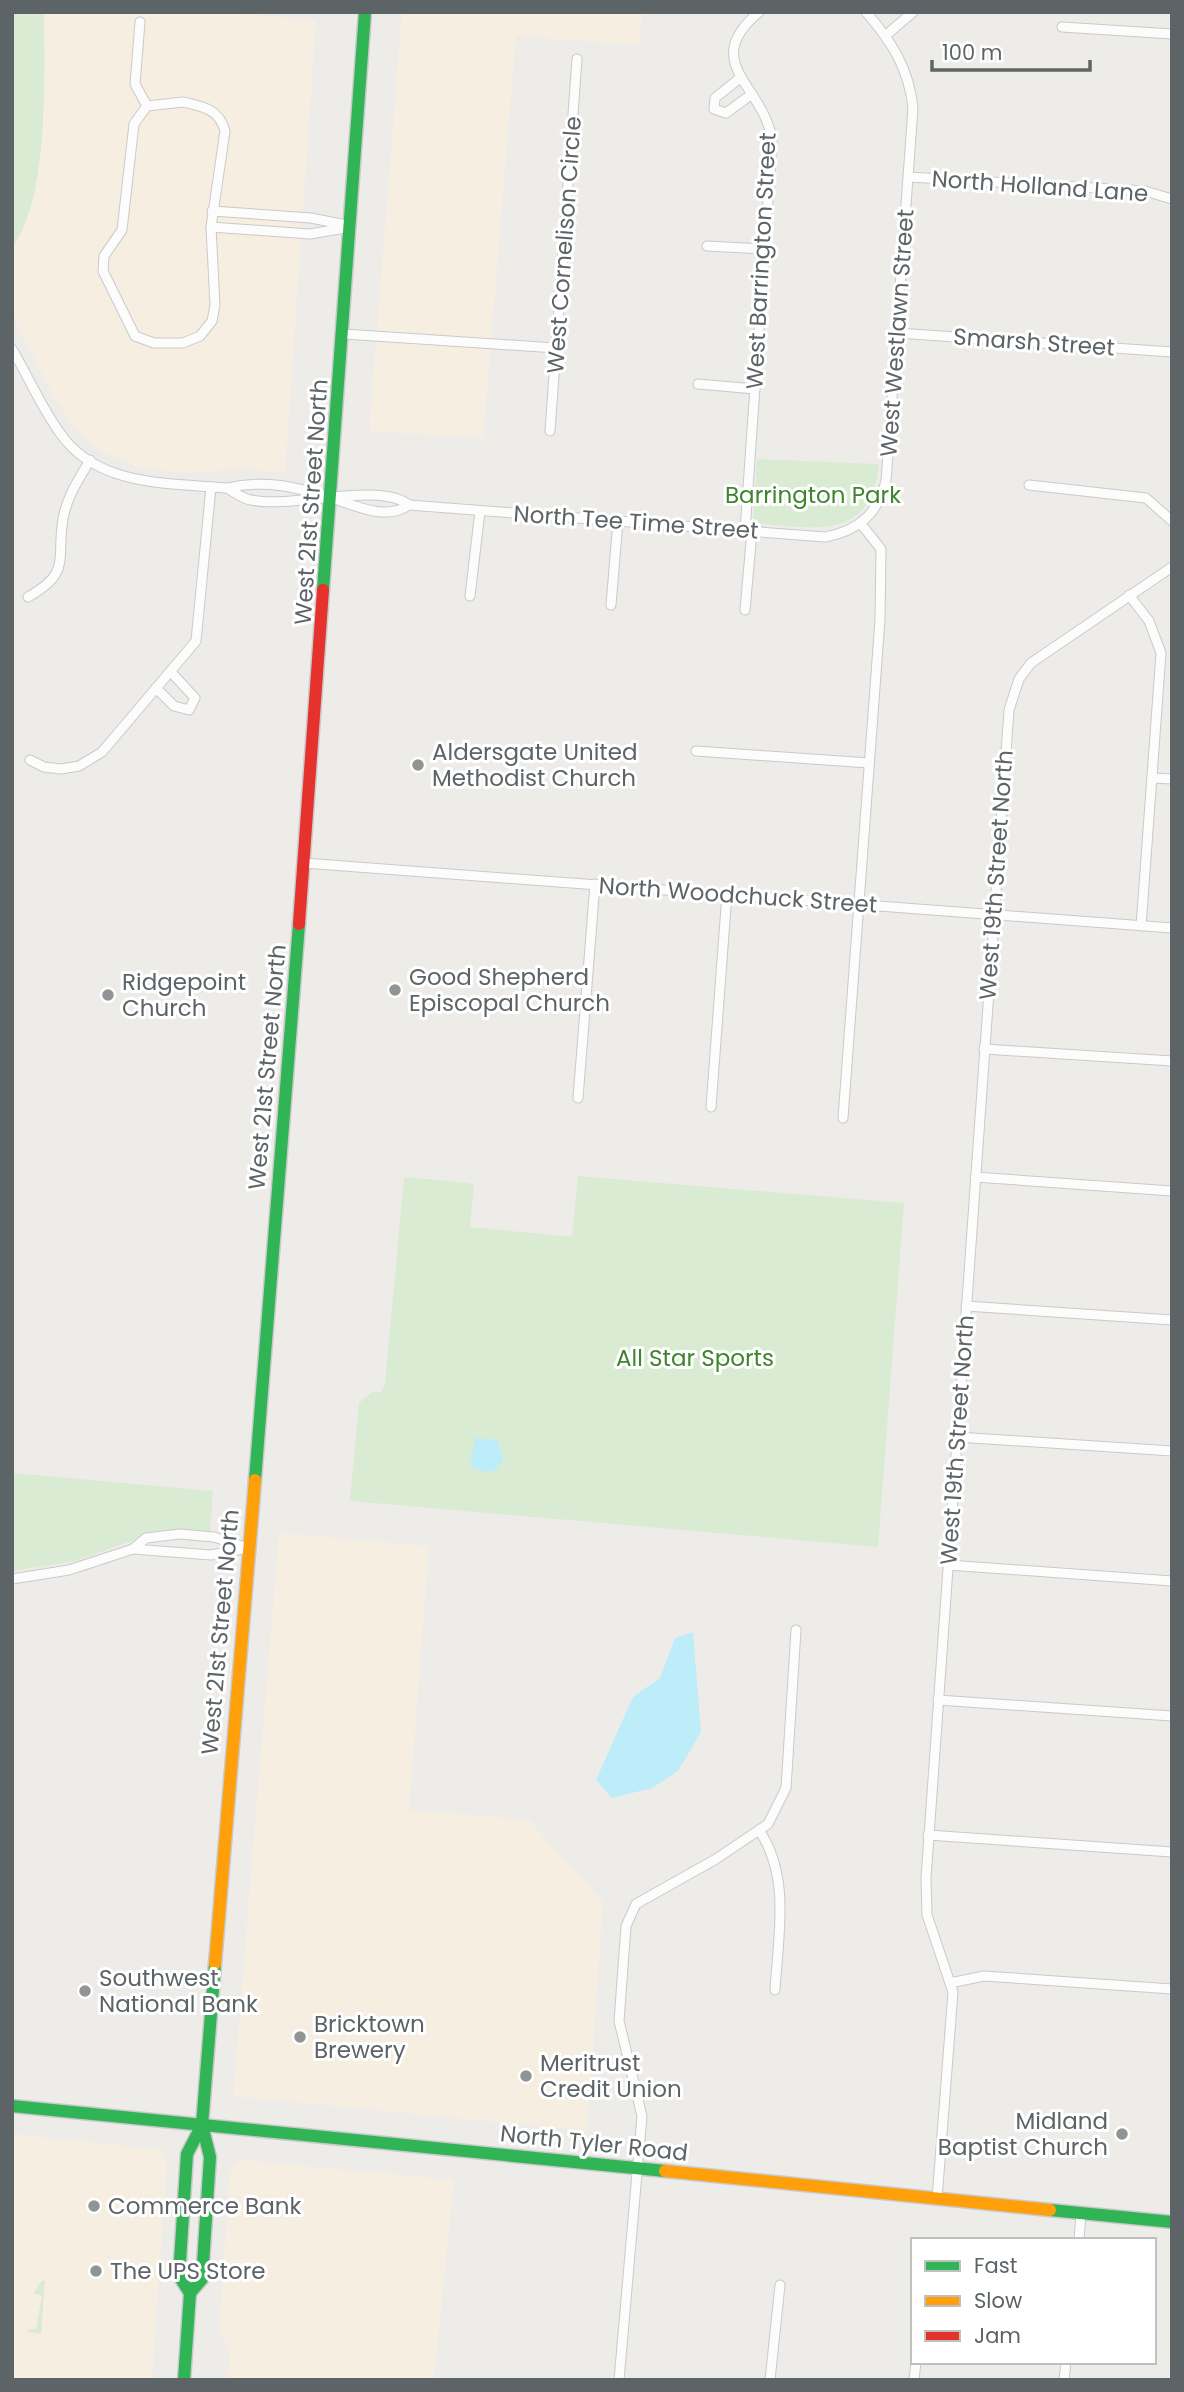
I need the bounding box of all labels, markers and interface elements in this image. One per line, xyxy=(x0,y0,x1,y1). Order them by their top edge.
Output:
scale bar xyxy=(932,28,1090,72)
text: 100 m xyxy=(942,38,1002,67)
street label: West Cornelison Circle xyxy=(539,115,589,375)
street label: West Barrington Street xyxy=(738,132,784,390)
street label: North Holland Lane xyxy=(931,162,1149,210)
street label: West Westlawn Street xyxy=(872,208,922,458)
street label: Smarsh Street xyxy=(952,320,1116,364)
street label: West 21st Street North xyxy=(286,378,336,626)
park label: Barrington Park xyxy=(725,479,901,511)
street label: North Tee Time Street xyxy=(513,497,759,547)
place label: Aldersgate United Methodist Church xyxy=(432,736,638,794)
street label: West 19th Street North xyxy=(971,749,1021,1001)
marker: Aldersgate United Methodist Church xyxy=(410,757,426,773)
street label: North Woodchuck Street xyxy=(598,869,878,921)
street label: West 21st Street North xyxy=(240,943,294,1191)
place label: Good Shepherd Episcopal Church xyxy=(409,961,610,1019)
place label: Ridgepoint Church xyxy=(122,966,246,1024)
marker: Good Shepherd Episcopal Church xyxy=(387,982,403,998)
marker: Ridgepoint Church xyxy=(100,987,116,1003)
street label: West 19th Street North xyxy=(932,1314,982,1566)
park label: All Star Sports xyxy=(616,1342,774,1374)
street label: West 21st Street North xyxy=(193,1508,247,1756)
place label: Southwest National Bank xyxy=(99,1962,258,2020)
marker: Southwest National Bank xyxy=(77,1983,93,1999)
place label: Bricktown Brewery xyxy=(314,2008,425,2066)
marker: Bricktown Brewery xyxy=(292,2029,308,2045)
place label: Meritrust Credit Union xyxy=(540,2047,682,2105)
marker: Meritrust Credit Union xyxy=(518,2068,534,2084)
place label: Midland Baptist Church xyxy=(938,2105,1108,2163)
street label: North Tyler Road xyxy=(499,2117,689,2169)
marker: Midland Baptist Church xyxy=(1114,2126,1130,2142)
place label: Commerce Bank xyxy=(108,2190,301,2222)
marker: Commerce Bank xyxy=(86,2198,102,2214)
legend xyxy=(911,2238,1156,2364)
text: Fast xyxy=(974,2251,1017,2280)
place label: The UPS Store xyxy=(110,2255,265,2287)
marker: The UPS Store xyxy=(88,2263,104,2279)
text: Slow xyxy=(974,2286,1022,2315)
text: Jam xyxy=(974,2321,1021,2350)

